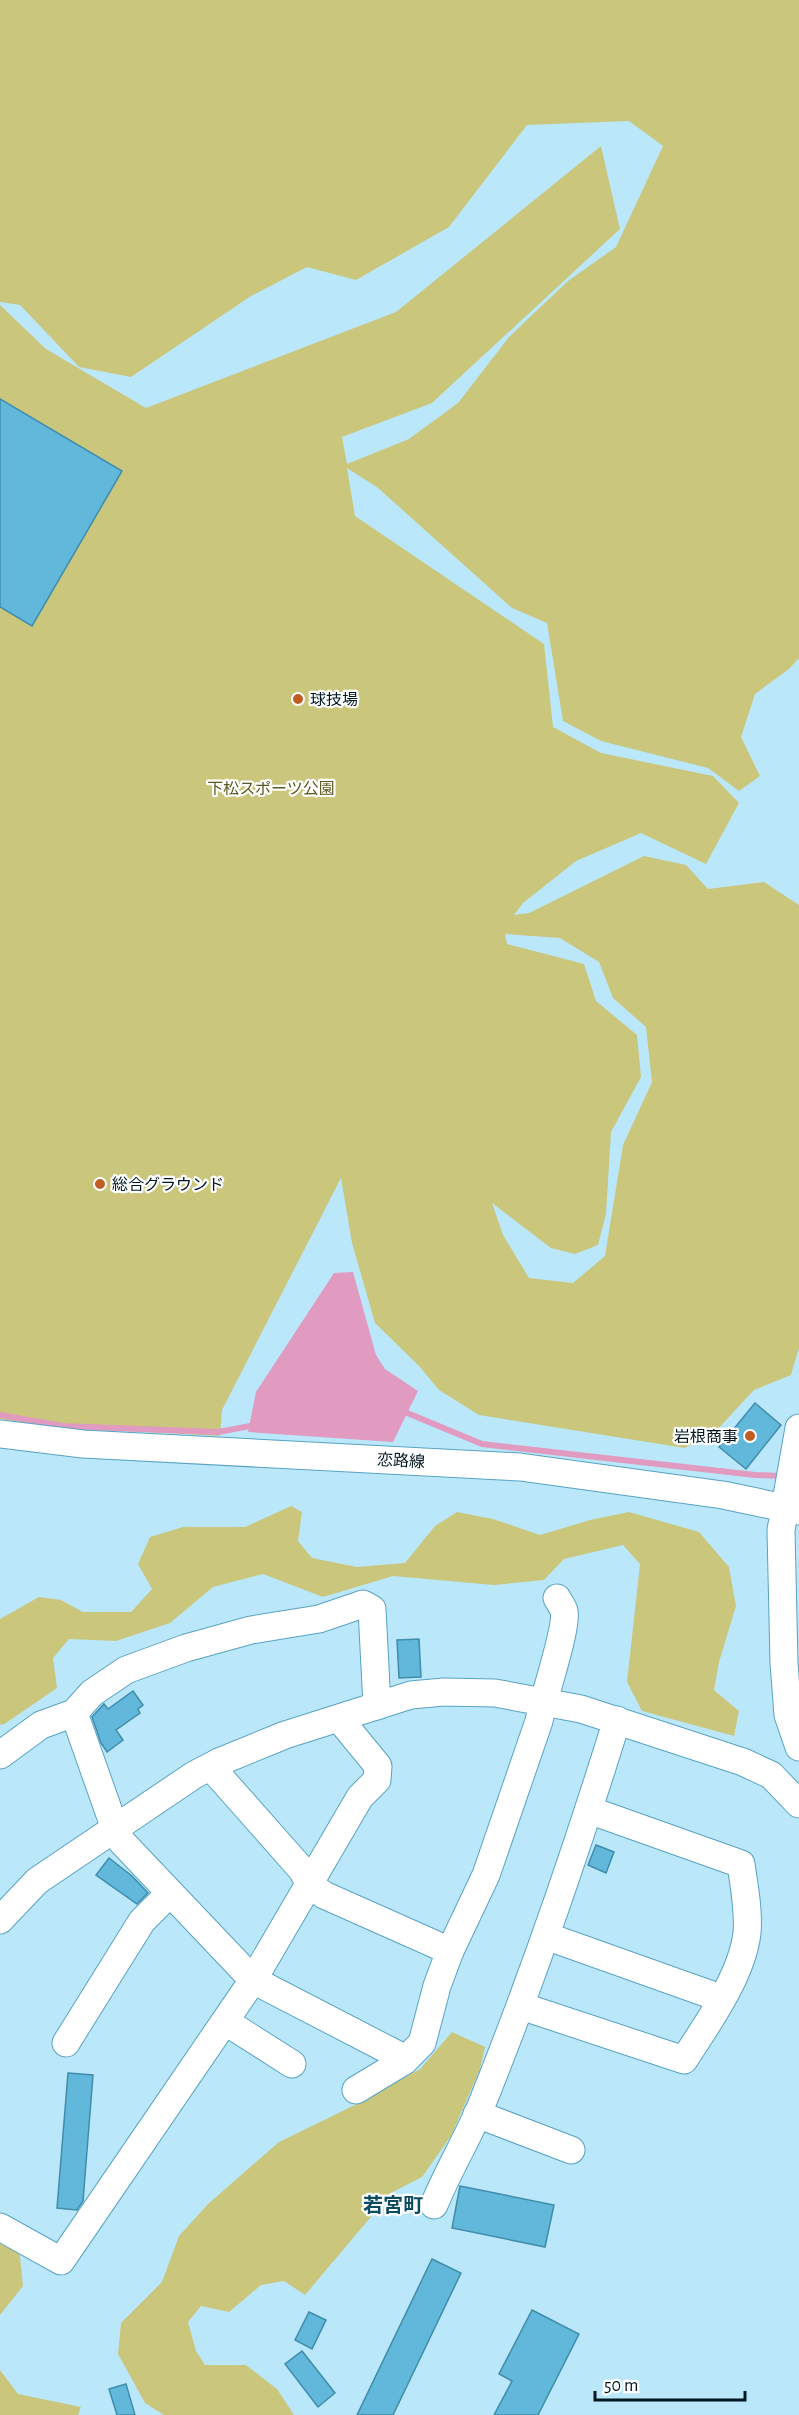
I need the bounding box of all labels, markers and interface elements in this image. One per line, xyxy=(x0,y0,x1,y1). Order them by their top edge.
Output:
marker: 球技場 xyxy=(291,692,305,706)
place label: 球技場 xyxy=(310,692,358,708)
park label: 下松スポーツ公園 xyxy=(207,780,335,797)
place label: 総合グラウンド xyxy=(112,1176,224,1193)
marker: 総合グラウンド xyxy=(93,1177,107,1191)
place label: 岩根商事 xyxy=(674,1429,738,1445)
marker: 岩根商事 xyxy=(743,1429,757,1443)
street label: 恋路線 xyxy=(377,1451,425,1470)
district label: 若宮町 xyxy=(363,2195,423,2216)
scale bar xyxy=(595,2364,745,2402)
text: 50 m xyxy=(604,2377,638,2395)

